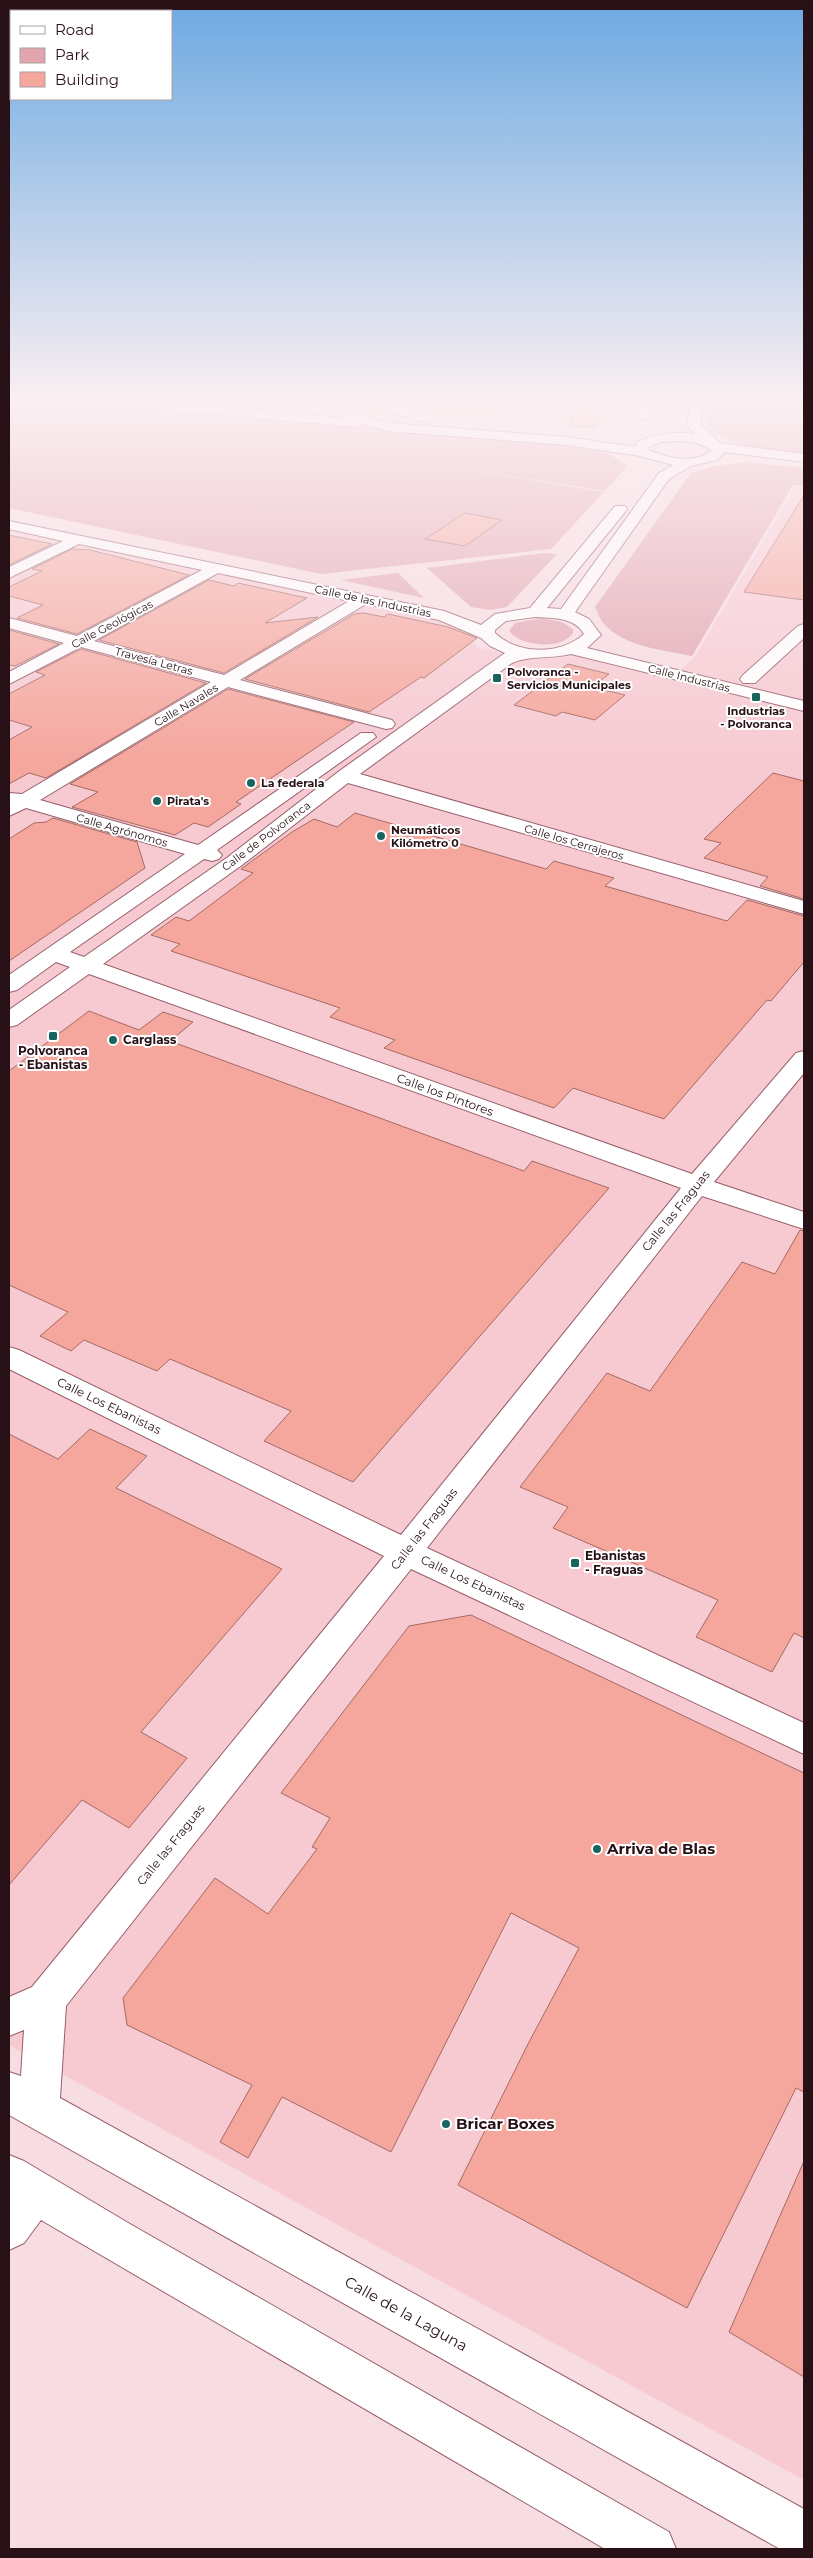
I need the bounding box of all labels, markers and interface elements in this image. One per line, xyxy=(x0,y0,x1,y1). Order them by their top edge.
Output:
legend xyxy=(10,10,172,100)
text: Road xyxy=(55,20,94,39)
text: Park xyxy=(55,45,89,64)
text: Building xyxy=(55,70,119,89)
street label: Calle de las Industrias xyxy=(313,582,433,620)
street label: Calle Geológicas xyxy=(69,596,156,651)
street label: Travesía Letras xyxy=(114,644,195,678)
street label: Calle Industrias xyxy=(646,661,732,695)
place label: Polvoranca - Servicios Municipales xyxy=(507,665,631,692)
marker: Polvoranca - Servicios Municipales xyxy=(491,672,503,684)
street label: Calle Navales xyxy=(151,680,221,730)
marker: Industrias - Polvoranca xyxy=(750,691,762,703)
place label: Industrias - Polvoranca xyxy=(720,704,792,731)
place label: La federala xyxy=(261,776,325,790)
marker: La federala xyxy=(245,777,257,789)
place label: Pirata's xyxy=(167,794,209,808)
marker: Pirata's xyxy=(151,795,163,807)
street label: Calle de Polvoranca xyxy=(219,798,313,874)
street label: Calle Agrónomos xyxy=(75,810,170,850)
street label: Calle los Cerrajeros xyxy=(523,821,626,863)
place label: Neumáticos Kilómetro 0 xyxy=(391,823,460,850)
marker: Neumáticos Kilómetro 0 xyxy=(375,830,387,842)
marker: Polvoranca - Ebanistas xyxy=(47,1030,59,1042)
place label: Carglass xyxy=(123,1032,177,1047)
marker: Carglass xyxy=(107,1034,119,1046)
place label: Polvoranca - Ebanistas xyxy=(18,1043,88,1072)
street label: Calle los Pintores xyxy=(395,1070,496,1119)
street label: Calle las Fraguas xyxy=(638,1167,713,1254)
street label: Calle Los Ebanistas xyxy=(55,1374,164,1437)
street label: Calle las Fraguas xyxy=(387,1485,460,1573)
place label: Ebanistas - Fraguas xyxy=(585,1548,646,1577)
street label: Calle Los Ebanistas xyxy=(418,1552,528,1613)
marker: Ebanistas - Fraguas xyxy=(569,1557,581,1569)
street label: Calle las Fraguas xyxy=(133,1801,208,1888)
place label: Arriva de Blas xyxy=(606,1839,715,1858)
marker: Arriva de Blas xyxy=(591,1843,603,1855)
place label: Bricar Boxes xyxy=(456,2114,554,2133)
marker: Bricar Boxes xyxy=(440,2118,452,2130)
street label: Calle de la Laguna xyxy=(342,2272,471,2355)

